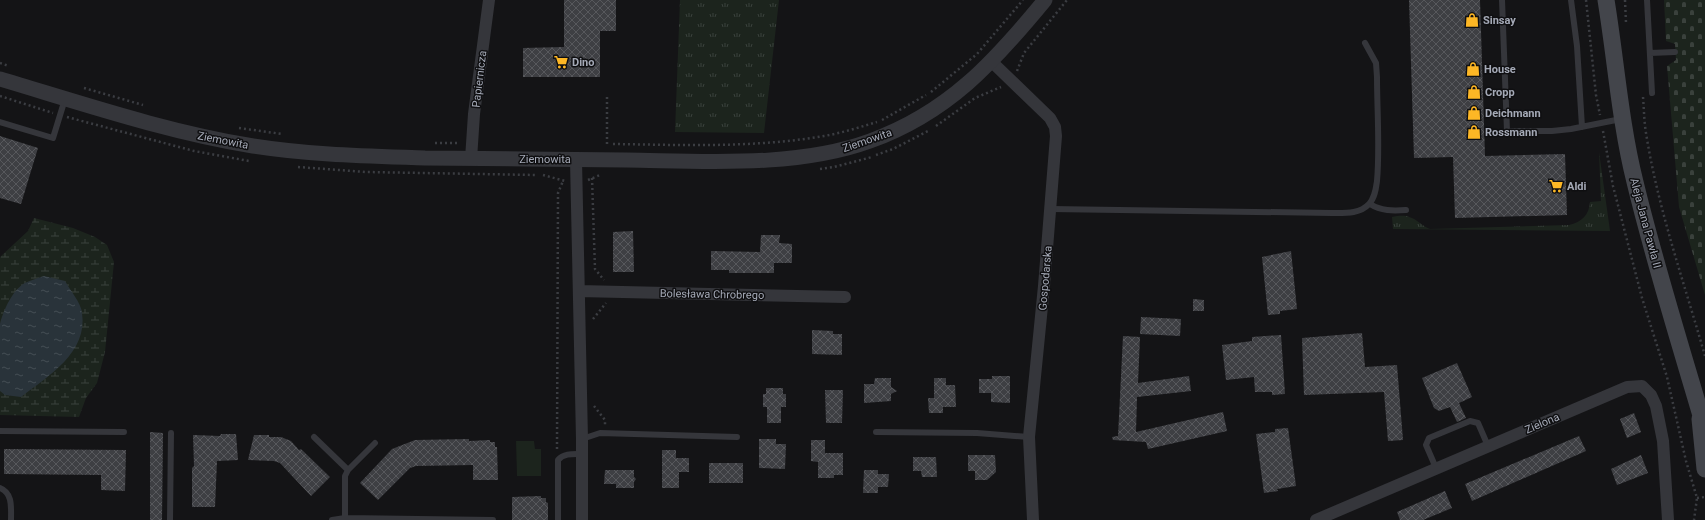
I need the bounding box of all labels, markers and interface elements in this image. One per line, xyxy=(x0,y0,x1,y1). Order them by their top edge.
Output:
shop icon: Sinsay xyxy=(1464,12,1480,28)
place label: Sinsay xyxy=(1483,14,1516,27)
street label: Papiernicza xyxy=(470,50,489,108)
supermarket icon: Dino xyxy=(553,54,569,70)
place label: Dino xyxy=(572,56,594,69)
shop icon: House xyxy=(1465,61,1481,77)
place label: House xyxy=(1484,63,1516,76)
shop icon: Cropp xyxy=(1466,84,1482,100)
place label: Cropp xyxy=(1485,86,1515,99)
shop icon: Deichmann xyxy=(1466,105,1482,121)
place label: Deichmann xyxy=(1485,107,1541,120)
shop icon: Rossmann xyxy=(1466,124,1482,140)
street label: Ziemowita xyxy=(841,126,894,155)
place label: Rossmann xyxy=(1485,126,1537,139)
street label: Ziemowita xyxy=(196,129,249,152)
street label: Ziemowita xyxy=(519,153,571,166)
street label: Aleja Jana Pawła II xyxy=(1627,177,1664,270)
supermarket icon: Aldi xyxy=(1548,178,1564,194)
place label: Aldi xyxy=(1567,180,1586,193)
street label: Gospodarska xyxy=(1036,245,1055,311)
street label: Bolesława Chrobrego xyxy=(660,287,764,302)
street label: Zielona xyxy=(1523,410,1561,436)

